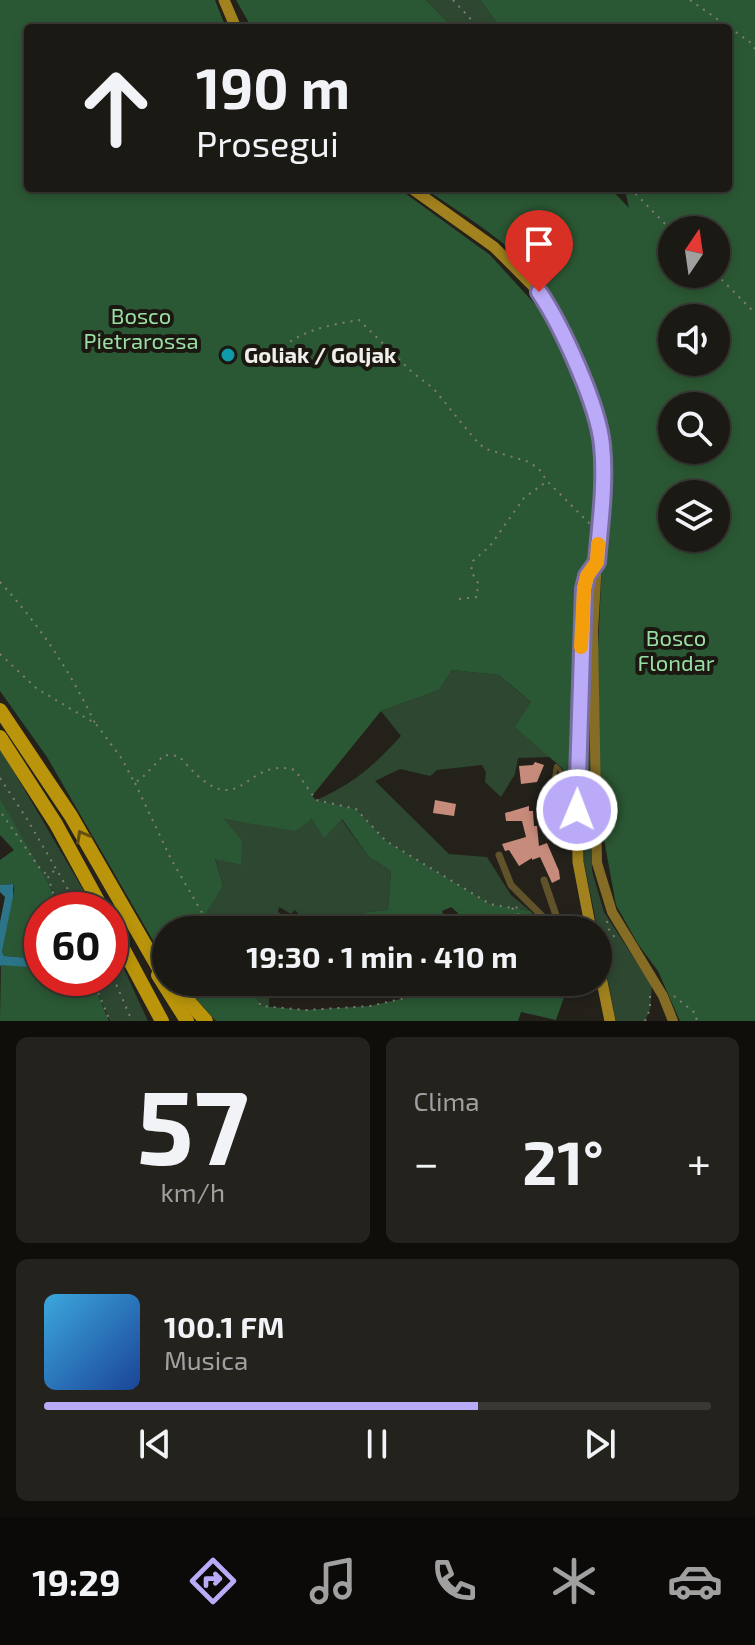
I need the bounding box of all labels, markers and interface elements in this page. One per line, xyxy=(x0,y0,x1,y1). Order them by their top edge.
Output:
text: 190 m xyxy=(196,53,350,120)
icon: ahead xyxy=(64,56,168,160)
text: Prosegui xyxy=(196,121,339,164)
pin xyxy=(505,210,573,292)
north arrow xyxy=(658,216,730,288)
map controls xyxy=(658,216,730,552)
icon: arrive xyxy=(517,222,561,266)
park label: Bosco Pietrarossa xyxy=(84,302,199,353)
button: sound xyxy=(658,304,730,376)
place label: Goliak / Goljak xyxy=(244,341,397,367)
marker: Goliak / Goljak xyxy=(219,346,237,364)
button: search xyxy=(658,392,730,464)
button: layers xyxy=(658,480,730,552)
park label: Bosco Flondar xyxy=(637,624,715,675)
position arrow xyxy=(535,768,619,852)
one-way arrow xyxy=(76,830,92,845)
speed limit sign: 60 xyxy=(24,892,128,996)
text: 19:30 · 1 min · 410 m xyxy=(246,938,518,974)
text: 57 xyxy=(137,1061,249,1186)
text: Clima xyxy=(414,1085,480,1116)
text: 21° xyxy=(522,1125,604,1197)
text: − xyxy=(414,1135,439,1188)
text: + xyxy=(687,1135,711,1188)
text: km/h xyxy=(160,1176,225,1207)
text: 100.1 FM xyxy=(164,1308,284,1344)
text: Musica xyxy=(164,1344,248,1375)
icon: previous xyxy=(133,1422,177,1466)
icon: pause xyxy=(355,1422,399,1466)
icon: next xyxy=(578,1422,622,1466)
icon: directions xyxy=(185,1553,241,1609)
icon: music xyxy=(305,1553,361,1609)
icon: phone xyxy=(426,1553,482,1609)
icon: climate xyxy=(546,1553,602,1609)
icon: car xyxy=(667,1553,723,1609)
text: 19:29 xyxy=(32,1560,120,1603)

